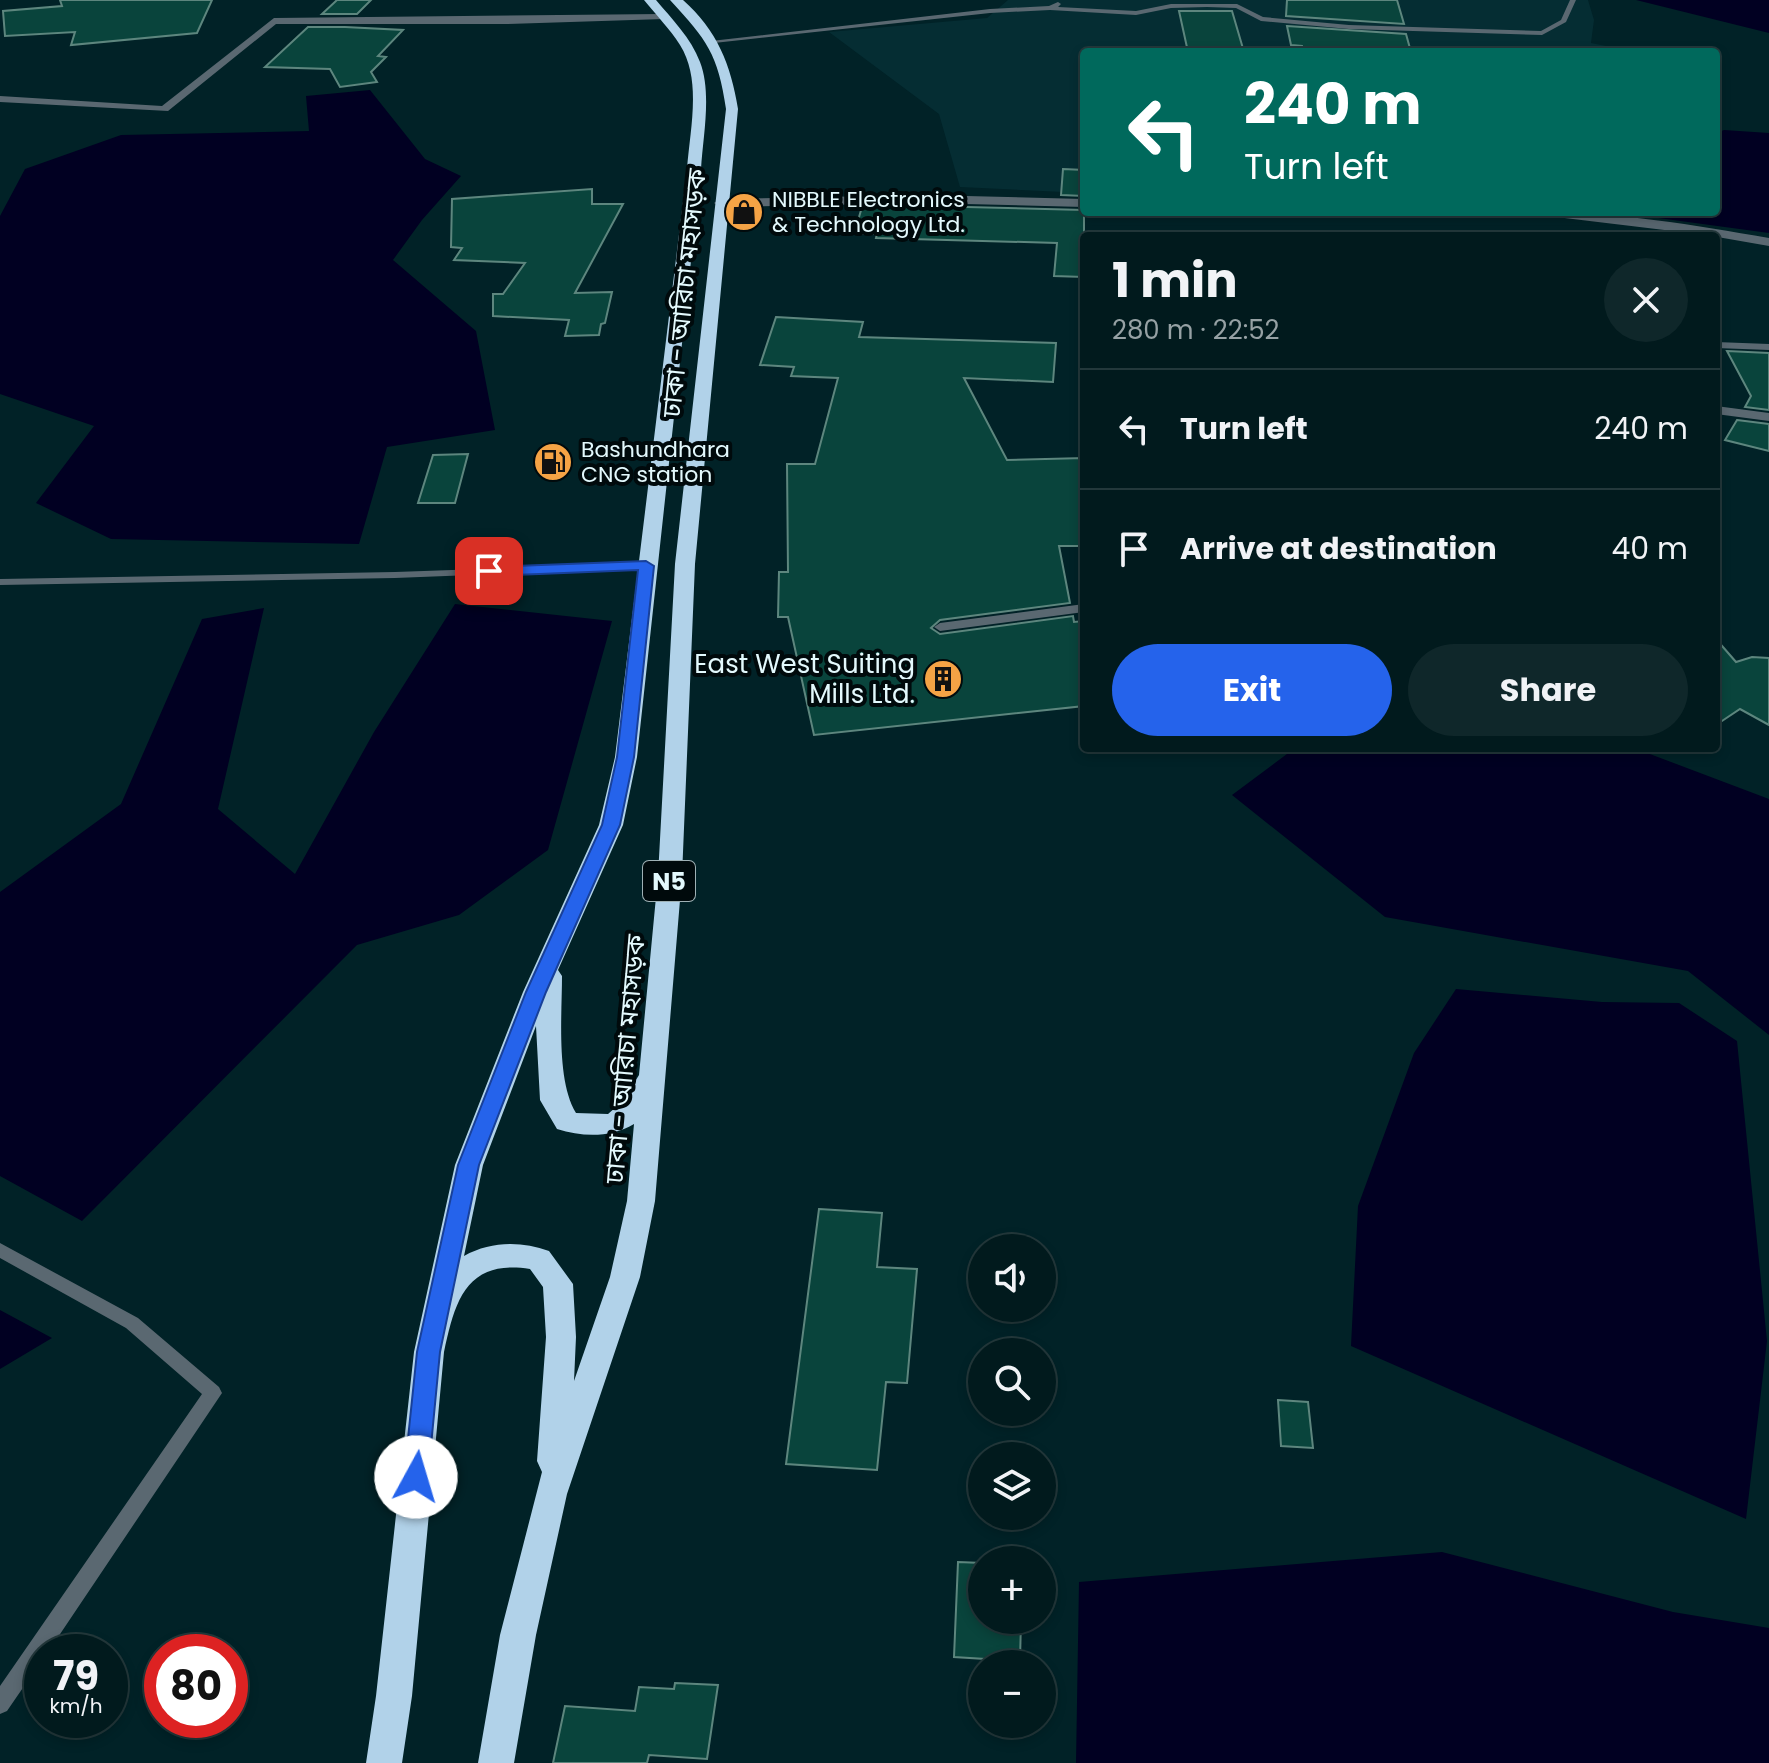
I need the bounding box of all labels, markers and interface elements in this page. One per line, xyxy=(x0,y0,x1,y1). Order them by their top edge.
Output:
text: 240 m xyxy=(1244,65,1422,144)
icon: left xyxy=(1112,80,1216,184)
text: Turn left xyxy=(1244,141,1389,192)
street label: ঢাকা - আরিচা মহাসড়ক xyxy=(653,166,715,420)
place label: NIBBLE Electronics & Technology Ltd. xyxy=(772,184,965,240)
shop icon: NIBBLE Electronics & Technology Ltd. xyxy=(723,191,765,233)
text: 1 min xyxy=(1112,247,1238,314)
button: close xyxy=(1604,258,1688,342)
text: 280 m · 22:52 xyxy=(1112,312,1280,348)
icon: left xyxy=(1112,407,1156,451)
text: Turn left xyxy=(1180,407,1308,450)
text: 240 m xyxy=(1594,407,1688,450)
place label: Bashundhara CNG station xyxy=(581,434,730,490)
fuel station icon: Bashundhara CNG station xyxy=(532,441,574,483)
icon: arrive xyxy=(1112,527,1156,571)
text: Arrive at destination xyxy=(1180,527,1497,570)
text: 40 m xyxy=(1611,527,1688,570)
pin xyxy=(455,537,523,605)
icon: arrive xyxy=(467,549,511,593)
button: Exit xyxy=(1112,644,1392,736)
button: Share xyxy=(1408,644,1688,736)
place label: East West Suiting Mills Ltd. xyxy=(694,646,915,712)
building icon: East West Suiting Mills Ltd. xyxy=(922,658,964,700)
road number: N5 xyxy=(643,861,695,901)
street label: ঢাকা - আরিচা মহাসড়ক xyxy=(596,932,654,1186)
map controls xyxy=(968,1234,1056,1738)
button: sound xyxy=(968,1234,1056,1322)
button: search xyxy=(968,1338,1056,1426)
position arrow xyxy=(374,1435,458,1519)
button: layers xyxy=(968,1442,1056,1530)
button: + xyxy=(968,1546,1056,1634)
speed limit sign: 80 xyxy=(144,1634,248,1738)
text: 79 xyxy=(53,1648,99,1704)
button: − xyxy=(968,1650,1056,1738)
text: km/h xyxy=(49,1692,103,1720)

